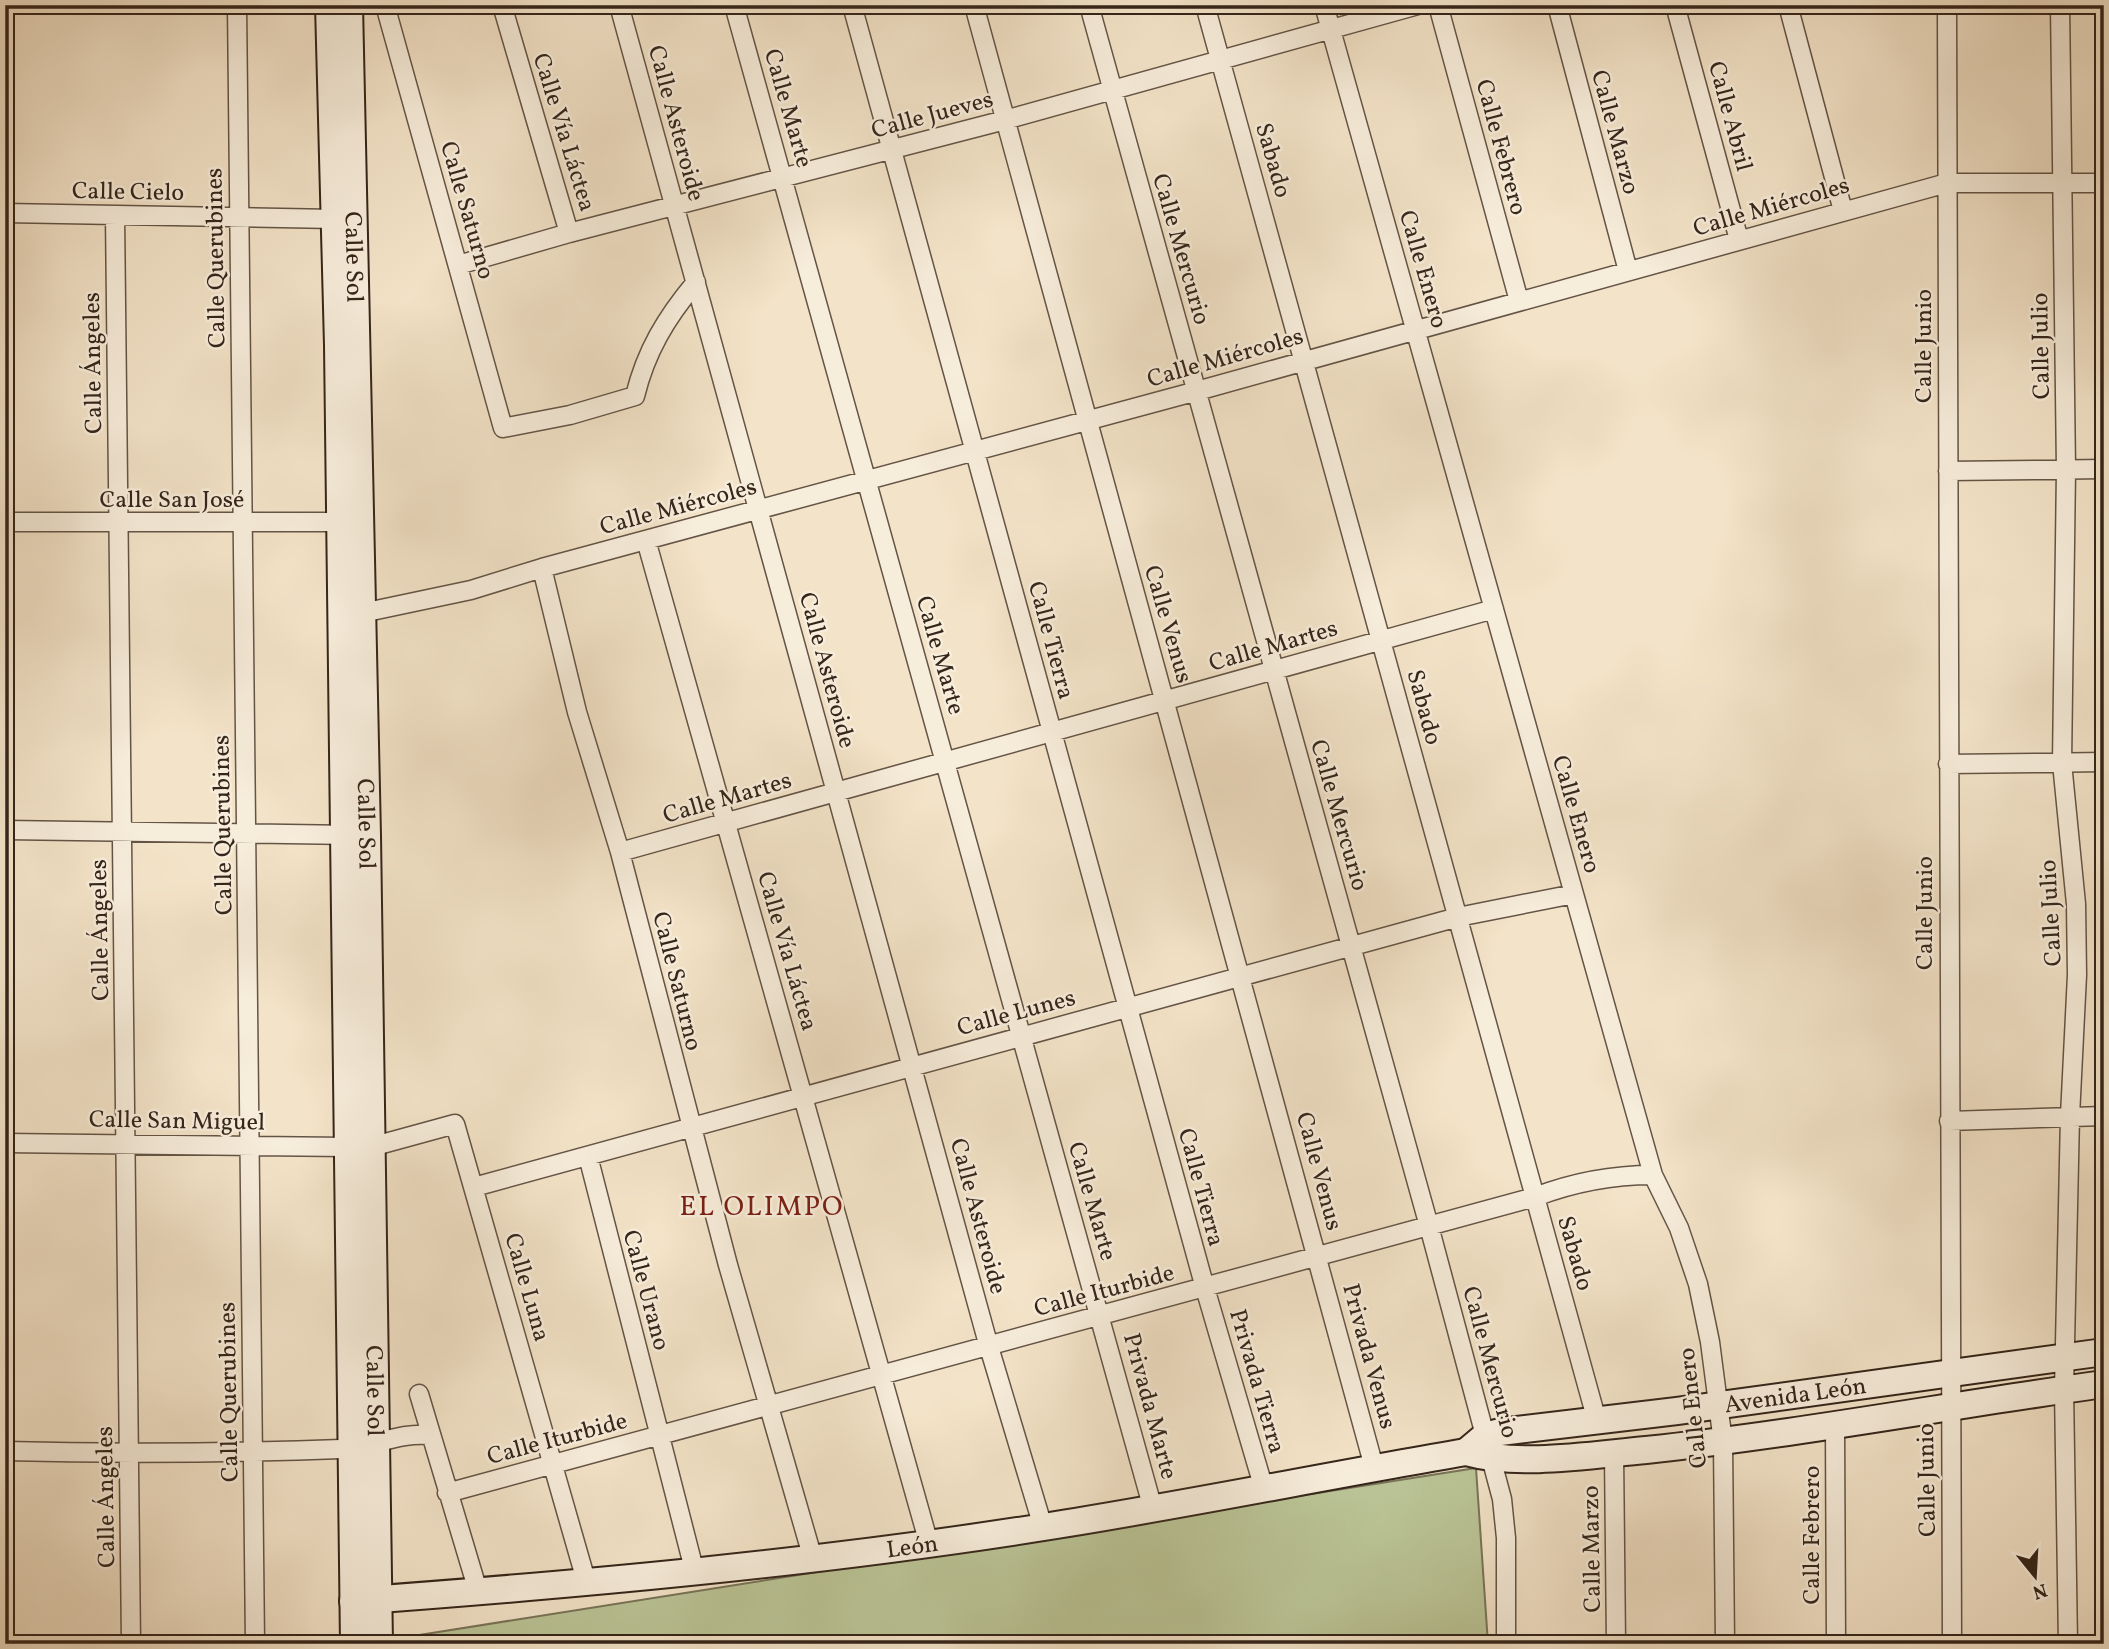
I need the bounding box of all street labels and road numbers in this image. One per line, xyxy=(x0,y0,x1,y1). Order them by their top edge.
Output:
street label: Calle Asteroide xyxy=(638,42,712,205)
street label: Calle Marte xyxy=(754,45,820,172)
street label: Calle Vía Láctea xyxy=(523,49,603,216)
street label: Calle Abril xyxy=(1698,58,1760,175)
street label: Calle Marzo xyxy=(1581,67,1647,198)
street label: Calle Febrero xyxy=(1466,76,1535,219)
street label: Calle Jueves xyxy=(868,83,997,149)
street label: Sabado xyxy=(1245,119,1299,202)
street label: Calle Saturno xyxy=(430,138,502,284)
street label: Calle Querubines xyxy=(198,167,236,349)
street label: Calle Miércoles xyxy=(1689,169,1854,246)
street label: Calle Mercurio xyxy=(1142,170,1218,329)
street label: Calle Cielo xyxy=(71,175,184,211)
street label: Calle Enero xyxy=(1389,207,1455,332)
street label: Calle Sol xyxy=(334,211,370,303)
street label: Calle Junio xyxy=(1908,289,1942,403)
street label: Calle Ángeles xyxy=(76,292,112,434)
street label: Calle Julio xyxy=(2024,292,2060,400)
street label: Calle Miércoles xyxy=(1143,320,1308,397)
street label: Calle Miércoles xyxy=(596,471,761,545)
street label: Calle San José xyxy=(100,484,244,518)
street label: Calle Venus xyxy=(1134,562,1200,687)
street label: Calle Tierra xyxy=(1018,578,1082,703)
street label: Calle Asteroide xyxy=(789,589,863,752)
street label: Calle Marte xyxy=(906,592,972,719)
street label: Calle Martes xyxy=(1205,612,1342,682)
street label: Sabado xyxy=(1397,666,1449,749)
street label: Calle Querubines xyxy=(205,734,243,916)
street label: Calle Mercurio xyxy=(1300,736,1376,895)
street label: Calle Enero xyxy=(1542,752,1608,877)
street label: Calle Martes xyxy=(659,764,796,834)
street label: Calle Sol xyxy=(347,778,382,870)
street label: Calle Junio xyxy=(1909,856,1943,970)
street label: Calle Ángeles xyxy=(83,859,119,1001)
street label: Calle Julio xyxy=(2032,859,2072,967)
street label: Calle Vía Láctea xyxy=(747,868,825,1035)
street label: Calle Saturno xyxy=(642,908,710,1055)
street label: Calle Lunes xyxy=(954,982,1079,1046)
street label: Calle San Miguel xyxy=(88,1103,265,1141)
street label: Calle Venus xyxy=(1286,1109,1350,1234)
street label: Calle Tierra xyxy=(1168,1125,1232,1250)
street label: Calle Asteroide xyxy=(940,1135,1014,1298)
street label: Calle Marte xyxy=(1058,1138,1124,1265)
street label: Sabado xyxy=(1547,1212,1601,1295)
street label: Calle Urano xyxy=(613,1226,677,1355)
street label: Calle Luna xyxy=(494,1229,558,1346)
street label: Calle Iturbide xyxy=(1031,1257,1178,1327)
street label: Privada Venus xyxy=(1332,1280,1404,1433)
street label: Calle Mercurio xyxy=(1452,1283,1526,1442)
street label: Calle Querubines xyxy=(211,1301,249,1483)
street label: Privada Tierra xyxy=(1219,1305,1293,1458)
street label: Privada Marte xyxy=(1113,1330,1185,1483)
street label: Calle Sol xyxy=(356,1345,391,1437)
street label: Calle Enero xyxy=(1671,1346,1717,1470)
street label: Avenida León xyxy=(1722,1370,1869,1423)
street label: Calle Iturbide xyxy=(484,1405,631,1475)
street label: Calle Junio xyxy=(1910,1423,1946,1537)
street label: Calle Ángeles xyxy=(89,1426,125,1568)
street label: Calle Febrero xyxy=(1796,1465,1830,1605)
street label: Calle Marzo xyxy=(1575,1485,1611,1613)
street label: León xyxy=(885,1528,941,1568)

